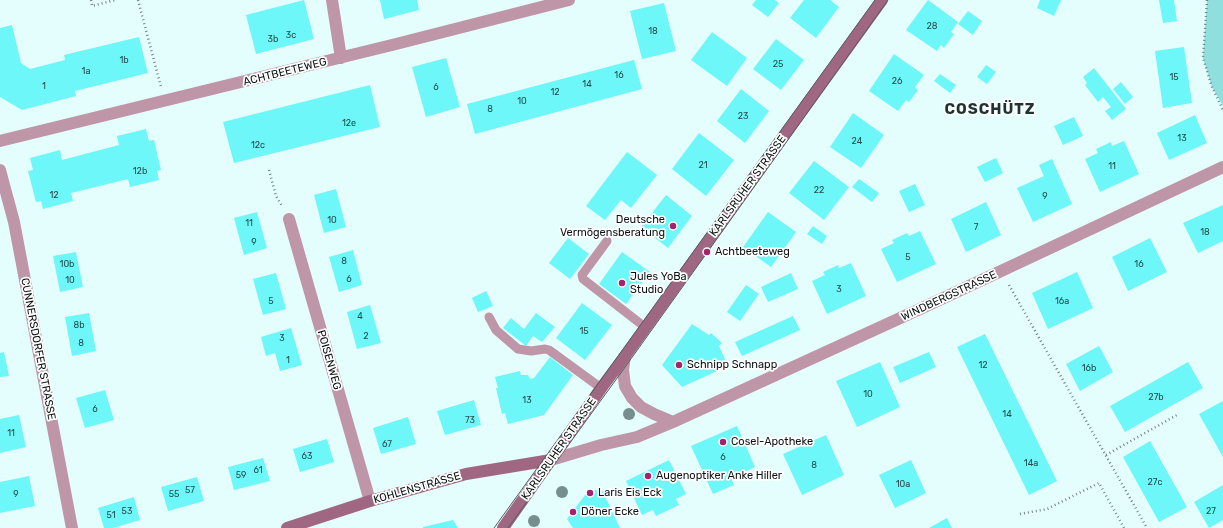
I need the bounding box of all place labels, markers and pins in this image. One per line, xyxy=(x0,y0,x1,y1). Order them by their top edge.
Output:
place label: Deutsche Vermögensberatung xyxy=(560,213,665,239)
marker: Deutsche Vermögensberatung xyxy=(668,221,678,231)
place label: Achtbeeteweg xyxy=(715,245,790,259)
marker: Achtbeeteweg xyxy=(702,247,712,257)
place label: Jules YoBa Studio xyxy=(630,270,687,296)
marker: Jules YoBa Studio xyxy=(617,278,627,288)
place label: Schnipp Schnapp xyxy=(687,358,777,372)
marker: Schnipp Schnapp xyxy=(674,360,684,370)
place label: Cosel-Apotheke xyxy=(731,435,813,449)
marker: Cosel-Apotheke xyxy=(718,437,728,447)
place label: Augenoptiker Anke Hiller xyxy=(656,469,782,483)
marker: Augenoptiker Anke Hiller xyxy=(643,471,653,481)
place label: Laris Eis Eck xyxy=(598,486,661,500)
marker: Laris Eis Eck xyxy=(585,488,595,498)
place label: Döner Ecke xyxy=(581,505,639,519)
marker: Döner Ecke xyxy=(568,507,578,517)

